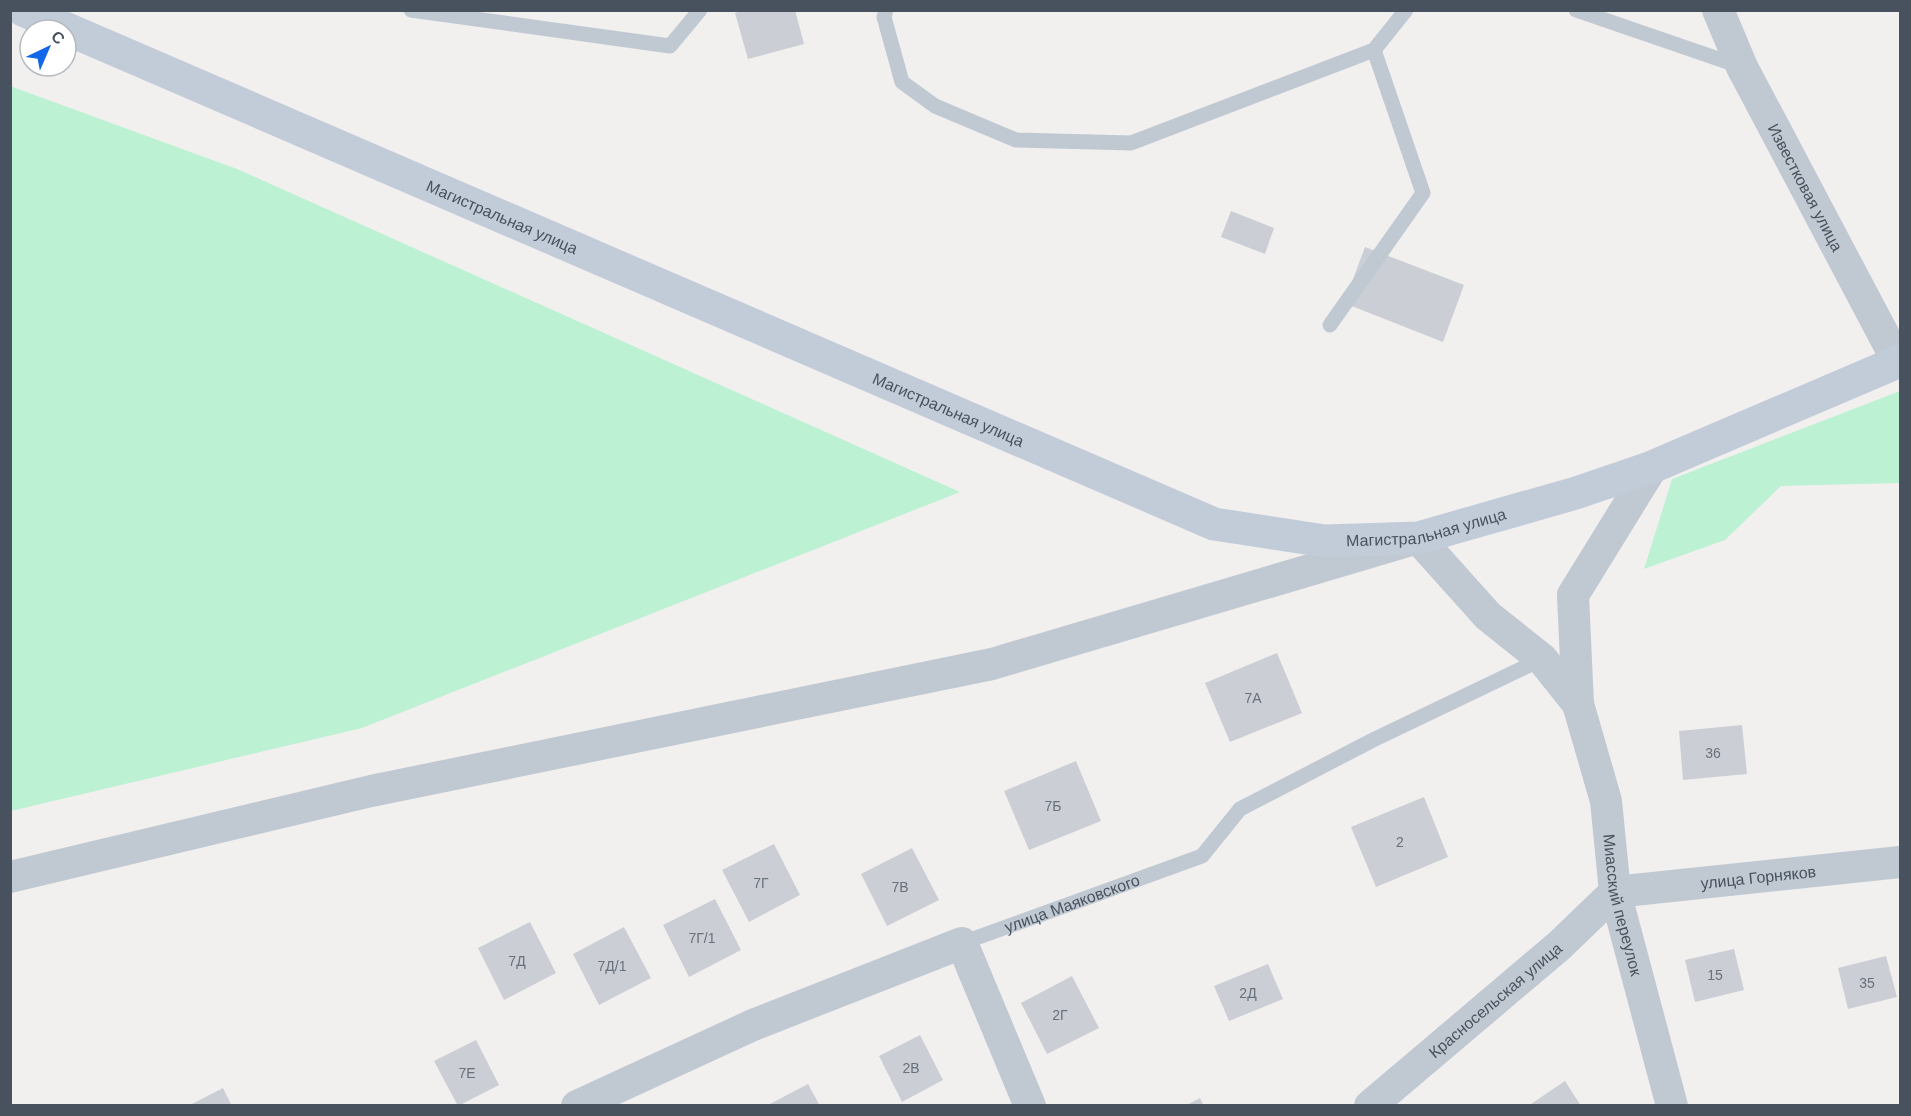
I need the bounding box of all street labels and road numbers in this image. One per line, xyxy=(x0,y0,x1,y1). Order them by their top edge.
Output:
street label: Известковая улица xyxy=(1765,121,1846,254)
street label: Магистральная улица xyxy=(424,177,581,257)
street label: Магистральная улица xyxy=(870,369,1027,450)
street label: Магистральная улица xyxy=(1346,505,1508,549)
street label: Миасский переулок xyxy=(1601,833,1646,979)
street label: улица Горняков xyxy=(1700,862,1817,891)
street label: улица Маяковского xyxy=(1002,871,1142,935)
street label: Красносельская улица xyxy=(1425,939,1565,1061)

